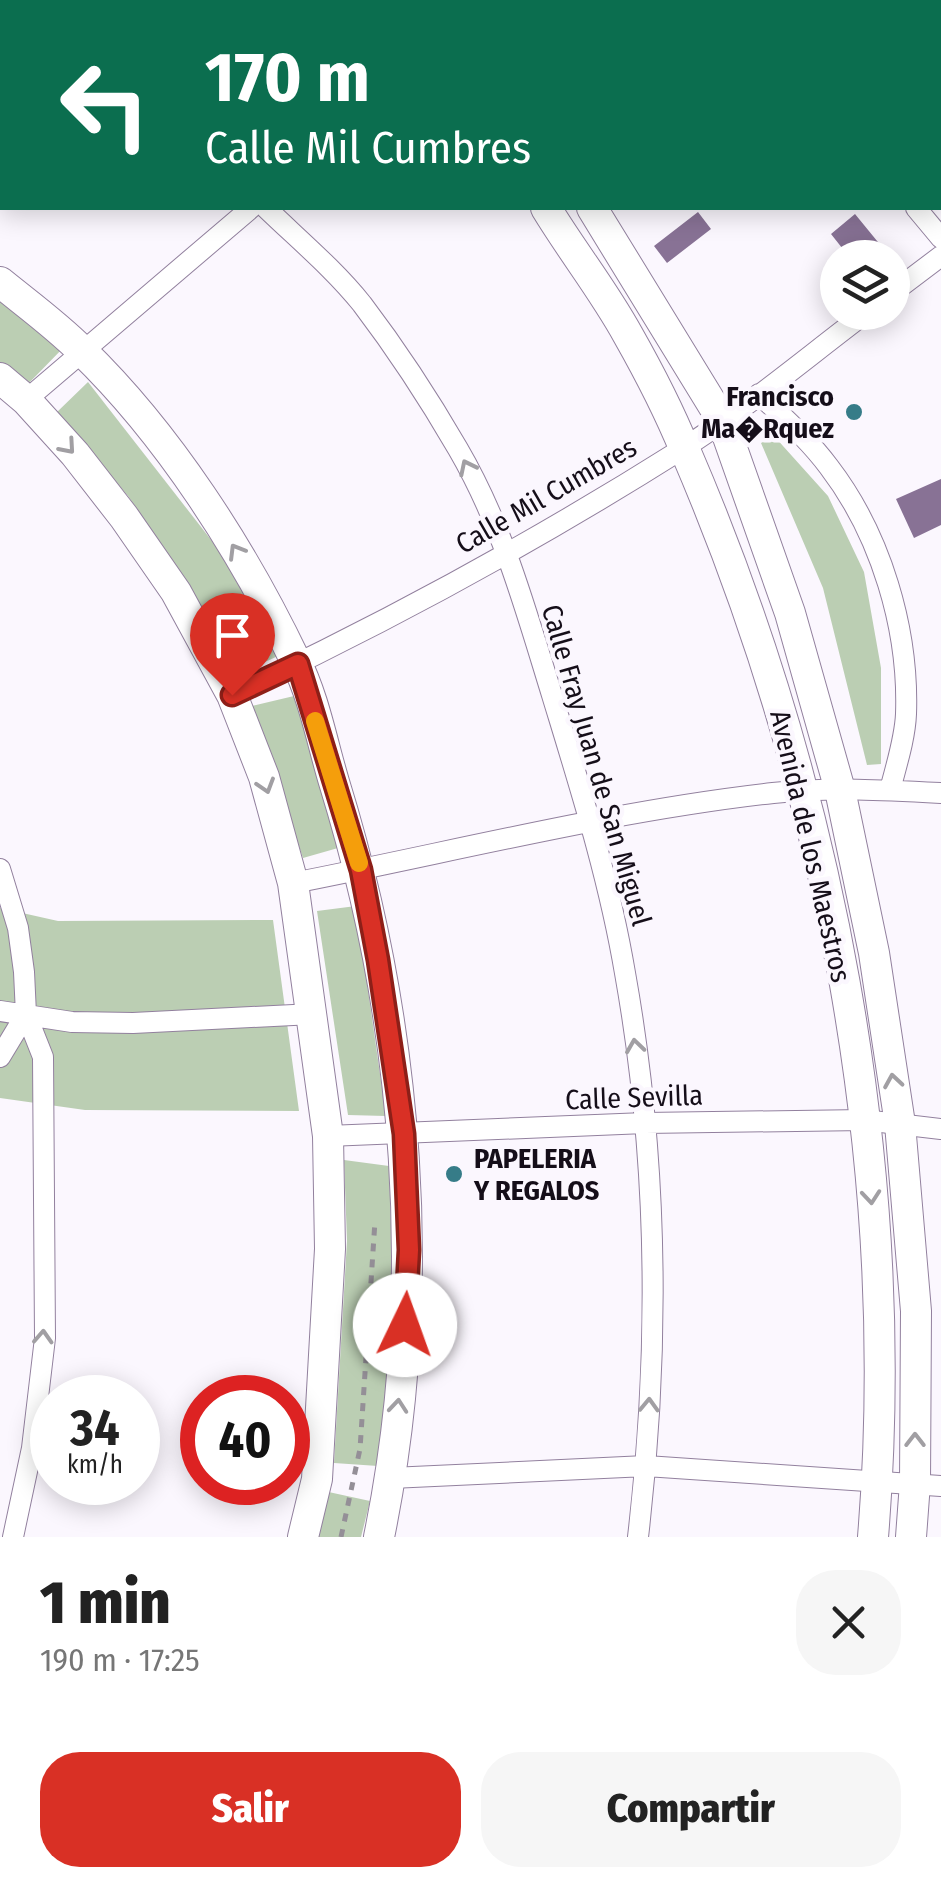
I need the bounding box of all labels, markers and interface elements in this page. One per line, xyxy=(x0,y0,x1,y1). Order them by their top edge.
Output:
text: 170 m xyxy=(205,36,370,120)
icon: left xyxy=(40,40,170,170)
text: Calle Mil Cumbres xyxy=(205,121,531,175)
map controls xyxy=(820,240,910,330)
button: layers xyxy=(820,240,910,330)
place label: Francisco Ma�Rquez xyxy=(701,380,834,445)
marker: Francisco Ma�Rquez xyxy=(843,401,865,423)
street label: Calle Mil Cumbres xyxy=(450,430,642,560)
one-way arrow xyxy=(57,435,75,454)
one-way arrow xyxy=(460,460,480,478)
one-way arrow xyxy=(229,544,248,562)
pin xyxy=(190,593,275,696)
street label: Calle Fray Juan de San Miguel xyxy=(535,601,658,929)
icon: arrive xyxy=(205,608,260,663)
street label: Avenida de los Maestros xyxy=(763,707,858,985)
one-way arrow xyxy=(254,777,275,794)
one-way arrow xyxy=(625,1038,646,1054)
one-way arrow xyxy=(884,1073,905,1089)
street label: Calle Sevilla xyxy=(565,1079,704,1116)
place label: PAPELERIA Y REGALOS xyxy=(473,1142,599,1207)
marker: PAPELERIA Y REGALOS xyxy=(443,1163,465,1185)
one-way arrow xyxy=(859,1190,881,1206)
position arrow xyxy=(353,1273,457,1377)
one-way arrow xyxy=(33,1329,54,1345)
speed limit sign: 40 xyxy=(180,1375,310,1505)
one-way arrow xyxy=(638,1397,659,1413)
text: 34 xyxy=(70,1398,120,1458)
one-way arrow xyxy=(387,1398,409,1414)
one-way arrow xyxy=(904,1431,926,1446)
text: km/h xyxy=(67,1450,123,1480)
text: 1 min xyxy=(40,1567,171,1639)
button: close xyxy=(796,1570,901,1675)
text: 190 m · 17:25 xyxy=(40,1641,200,1679)
button: Salir xyxy=(40,1752,461,1867)
button: Compartir xyxy=(481,1752,901,1867)

